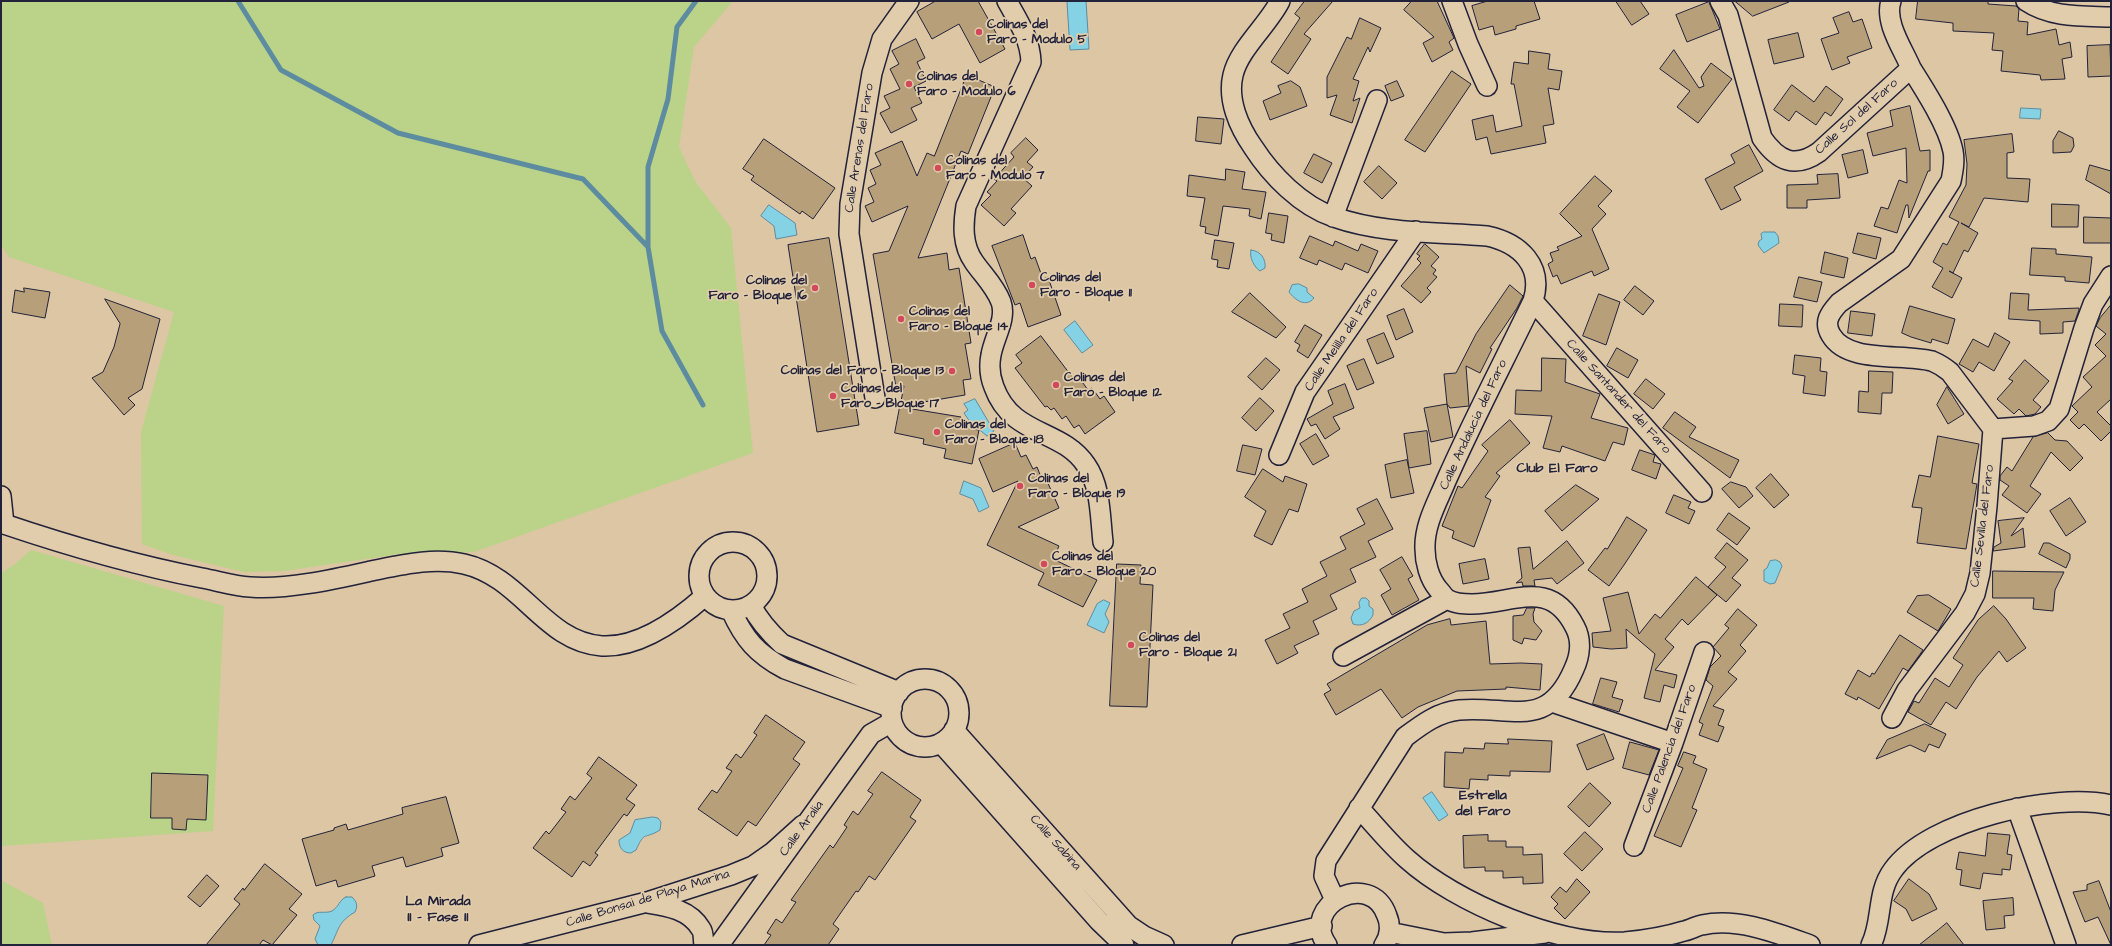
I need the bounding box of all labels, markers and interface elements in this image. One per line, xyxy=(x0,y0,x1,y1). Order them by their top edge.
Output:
place label: Colinas del Faro - Modulo 5 xyxy=(987,17,1087,48)
marker: Colinas del Faro - Modulo 5 xyxy=(974,27,984,37)
place label: Colinas del Faro - Modulo 6 xyxy=(917,69,1016,100)
street label: Calle Sol del Faro xyxy=(1812,76,1902,158)
marker: Colinas del Faro - Modulo 6 xyxy=(904,79,914,89)
street label: Calle Arenas del Faro xyxy=(842,82,878,214)
place label: Colinas del Faro - Modulo 7 xyxy=(946,153,1044,184)
marker: Colinas del Faro - Modulo 7 xyxy=(933,163,943,173)
place label: Colinas del Faro - Bloque 11 xyxy=(1040,270,1132,301)
place label: Colinas del Faro - Bloque 16 xyxy=(709,273,807,304)
marker: Colinas del Faro - Bloque 11 xyxy=(1027,280,1037,290)
marker: Colinas del Faro - Bloque 16 xyxy=(810,283,820,293)
street label: Calle Melilla del Faro xyxy=(1302,286,1382,394)
place label: Colinas del Faro - Bloque 14 xyxy=(909,304,1008,335)
marker: Colinas del Faro - Bloque 14 xyxy=(896,314,906,324)
street label: Calle Santander del Faro xyxy=(1562,336,1674,458)
street label: Calle Andalucía del Faro xyxy=(1437,357,1511,493)
place label: Colinas del Faro - Bloque 13 xyxy=(781,363,944,379)
marker: Colinas del Faro - Bloque 13 xyxy=(947,366,957,376)
place label: Colinas del Faro - Bloque 12 xyxy=(1064,370,1162,401)
marker: Colinas del Faro - Bloque 12 xyxy=(1051,380,1061,390)
place label: Colinas del Faro - Bloque 17 xyxy=(841,381,939,412)
marker: Colinas del Faro - Bloque 17 xyxy=(828,391,838,401)
place label: Colinas del Faro - Bloque 18 xyxy=(945,417,1044,448)
marker: Colinas del Faro - Bloque 18 xyxy=(932,427,942,437)
district label: Club El Faro xyxy=(1516,461,1598,477)
street label: Calle Sevilla del Faro xyxy=(1968,464,1998,588)
place label: Colinas del Faro - Bloque 19 xyxy=(1028,471,1126,502)
marker: Colinas del Faro - Bloque 19 xyxy=(1015,481,1025,491)
place label: Colinas del Faro - Bloque 20 xyxy=(1052,549,1156,580)
marker: Colinas del Faro - Bloque 20 xyxy=(1039,559,1049,569)
place label: Colinas del Faro - Bloque 21 xyxy=(1139,630,1237,661)
marker: Colinas del Faro - Bloque 21 xyxy=(1126,640,1136,650)
street label: Calle Palencia del Faro xyxy=(1639,683,1701,815)
district label: Estrella del Faro xyxy=(1456,788,1510,820)
street label: Calle Aralia xyxy=(777,798,827,860)
street label: Calle Sabina xyxy=(1026,812,1084,874)
street label: Calle Bonsai de Playa Marina xyxy=(564,867,732,931)
district label: La Mirada II - Fase II xyxy=(405,894,471,926)

